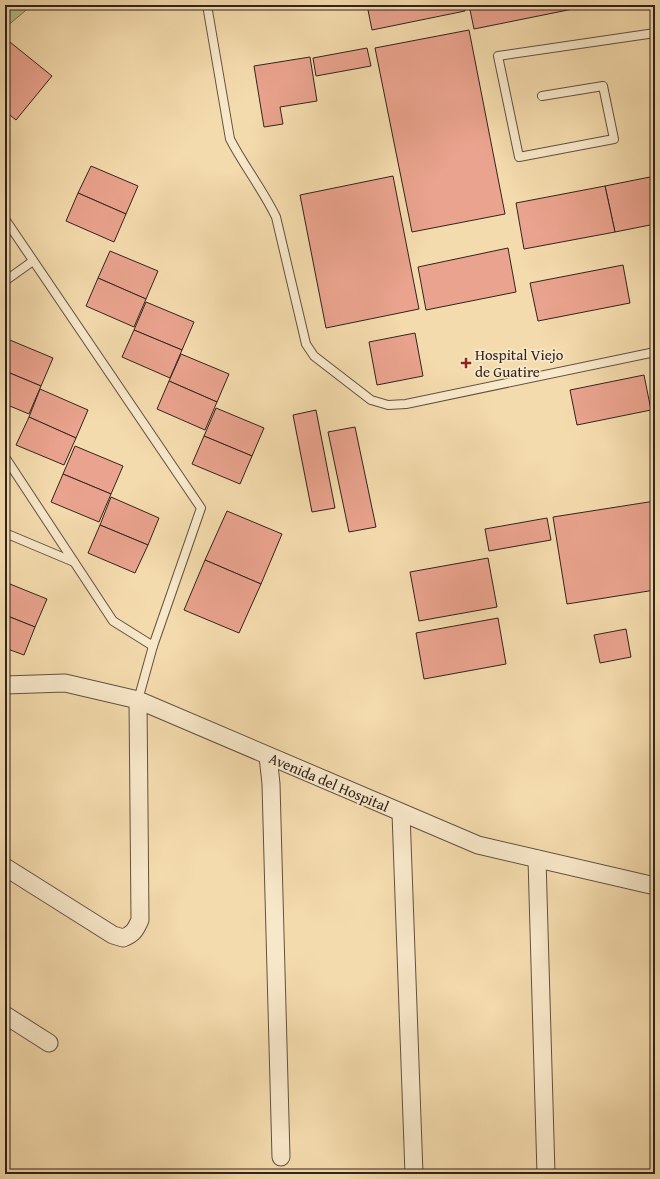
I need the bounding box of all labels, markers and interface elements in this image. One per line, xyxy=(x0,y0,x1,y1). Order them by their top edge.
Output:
place label: Hospital Viejo de Guatire xyxy=(475,344,564,382)
marker: Hospital Viejo de Guatire xyxy=(460,357,472,369)
street label: Avenida del Hospital xyxy=(266,747,392,817)

